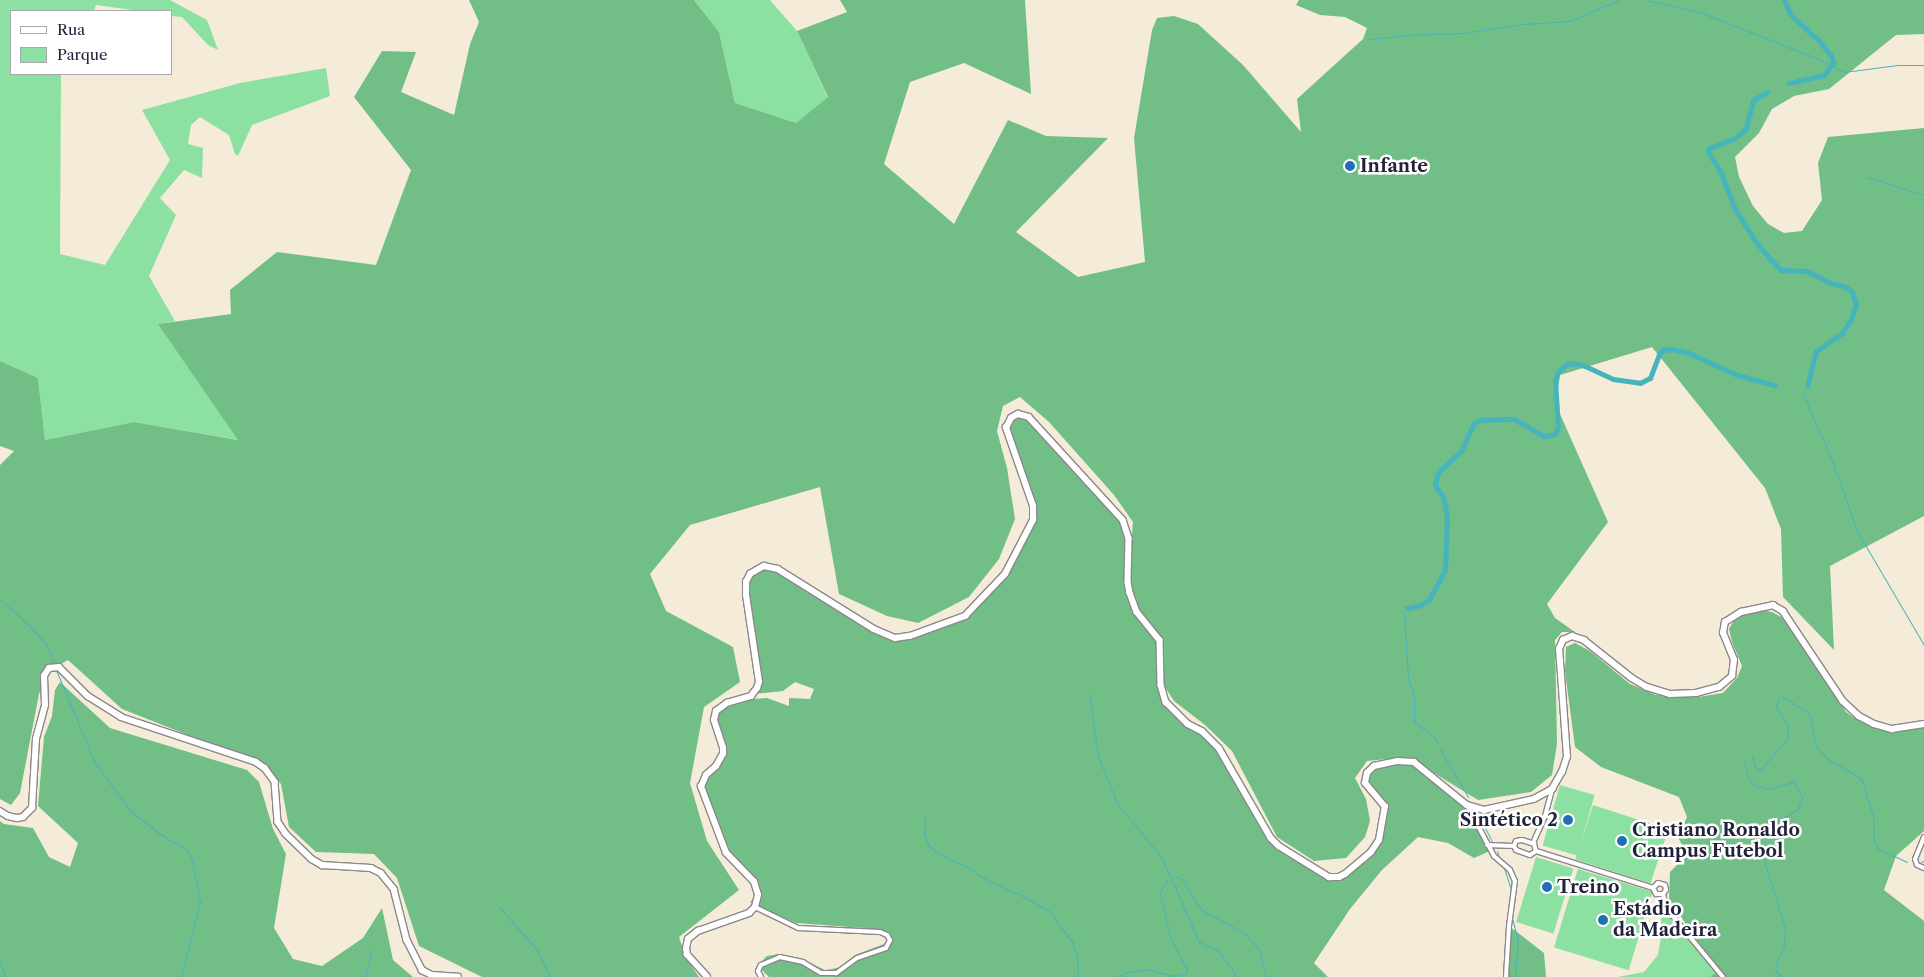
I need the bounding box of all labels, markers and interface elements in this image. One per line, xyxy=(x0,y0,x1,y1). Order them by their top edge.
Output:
legend xyxy=(10,10,172,75)
text: Rua xyxy=(57,20,85,39)
text: Parque xyxy=(57,45,107,64)
place label: Infante xyxy=(1360,155,1428,177)
marker: Infante xyxy=(1344,160,1356,172)
place label: Sintético 2 xyxy=(1460,809,1558,831)
marker: Sintético 2 xyxy=(1562,814,1574,826)
place label: Cristiano Ronaldo Campus Futebol xyxy=(1632,820,1800,862)
marker: Cristiano Ronaldo Campus Futebol xyxy=(1616,835,1628,847)
place label: Treino xyxy=(1557,876,1619,898)
marker: Treino xyxy=(1541,881,1553,893)
place label: Estádio da Madeira xyxy=(1613,899,1718,942)
marker: Estádio da Madeira xyxy=(1597,914,1609,926)

